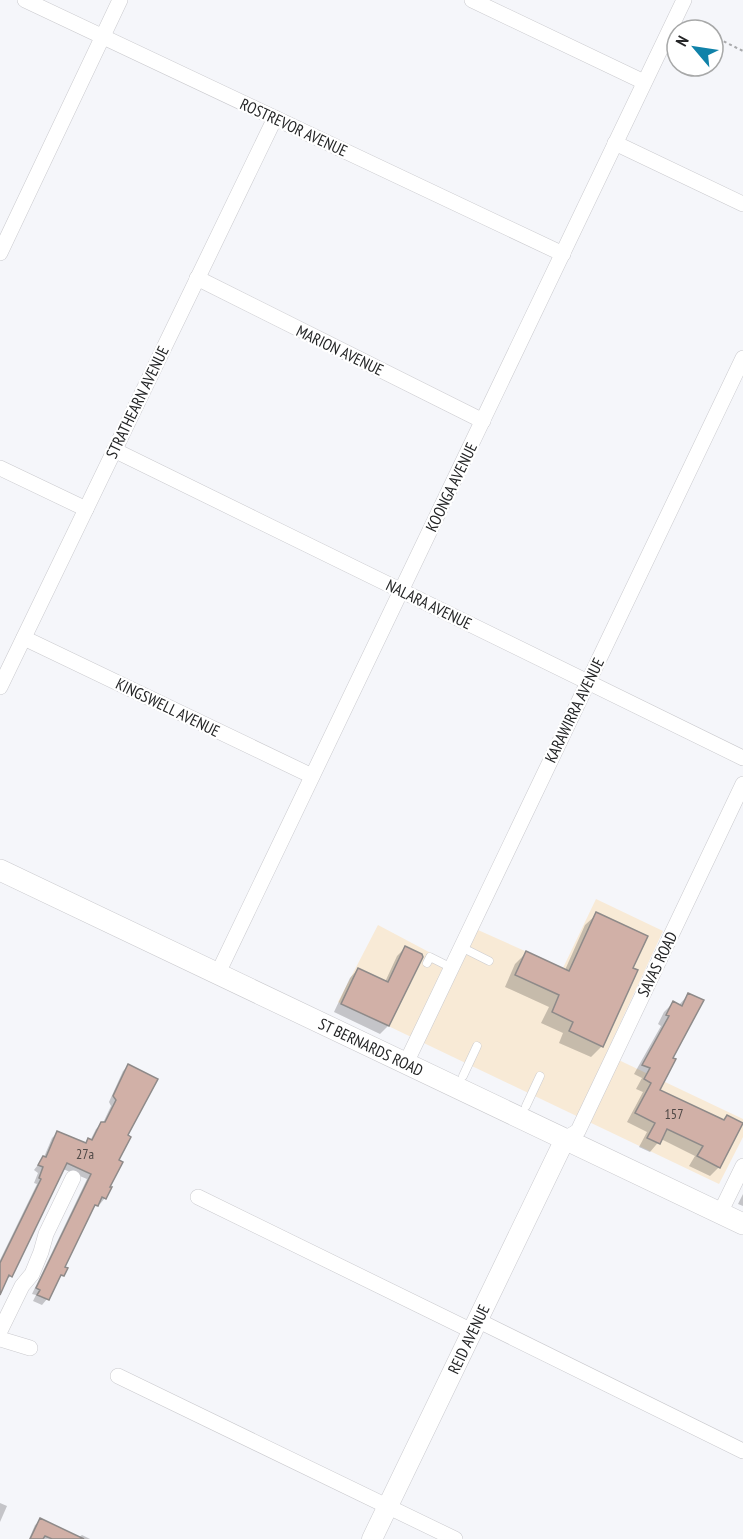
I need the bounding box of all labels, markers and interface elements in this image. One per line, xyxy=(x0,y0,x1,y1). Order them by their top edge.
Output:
north arrow xyxy=(665,18,725,78)
text: N xyxy=(671,32,693,49)
street label: ROSTREVOR AVENUE xyxy=(237,93,351,161)
street label: MARION AVENUE xyxy=(293,320,387,380)
street label: STRATHEARN AVENUE xyxy=(101,342,173,461)
street label: KOONGA AVENUE xyxy=(421,439,481,535)
street label: NALARA AVENUE xyxy=(383,575,475,633)
street label: KARAWIRRA AVENUE xyxy=(540,654,608,766)
street label: KINGSWELL AVENUE xyxy=(113,673,223,741)
street label: SAVAS ROAD xyxy=(633,928,681,1000)
street label: ST BERNARDS ROAD xyxy=(316,1013,426,1080)
house number: 157 xyxy=(665,1105,683,1123)
house number: 27a xyxy=(76,1145,94,1163)
street label: REID AVENUE xyxy=(443,1301,494,1377)

